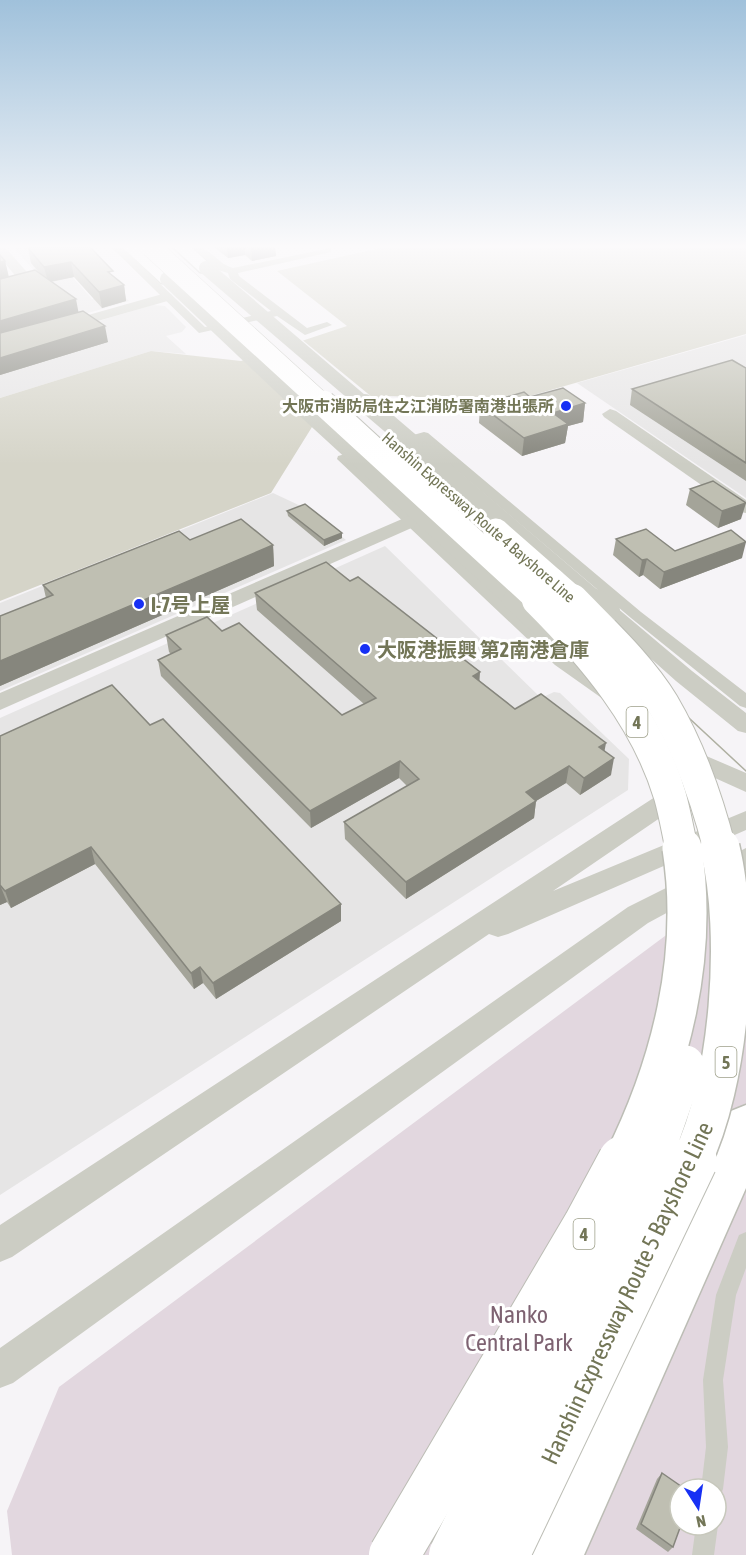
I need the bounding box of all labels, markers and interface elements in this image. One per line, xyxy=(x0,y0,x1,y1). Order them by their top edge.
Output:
place label: 大阪市消防局住之江消防署南港出張所 xyxy=(282,397,554,415)
marker: 大阪市消防局住之江消防署南港出張所 xyxy=(559,399,573,413)
street label: Hanshin Expressway Route 4 Bayshore Line xyxy=(378,428,579,606)
place label: I-7号上屋 xyxy=(151,593,231,616)
marker: I-7号上屋 xyxy=(132,597,146,611)
place label: 大阪港振興 第2南港倉庫 xyxy=(377,638,589,661)
marker: 大阪港振興 第2南港倉庫 xyxy=(358,642,372,656)
road number: 4 xyxy=(626,707,648,737)
road number: 5 xyxy=(716,1047,736,1077)
street label: Hanshin Expressway Route 5 Bayshore Line xyxy=(536,1118,718,1468)
road number: 4 xyxy=(574,1219,594,1249)
park label: Nanko Central Park xyxy=(465,1301,573,1356)
north arrow xyxy=(668,1477,728,1537)
text: N xyxy=(695,1512,708,1531)

